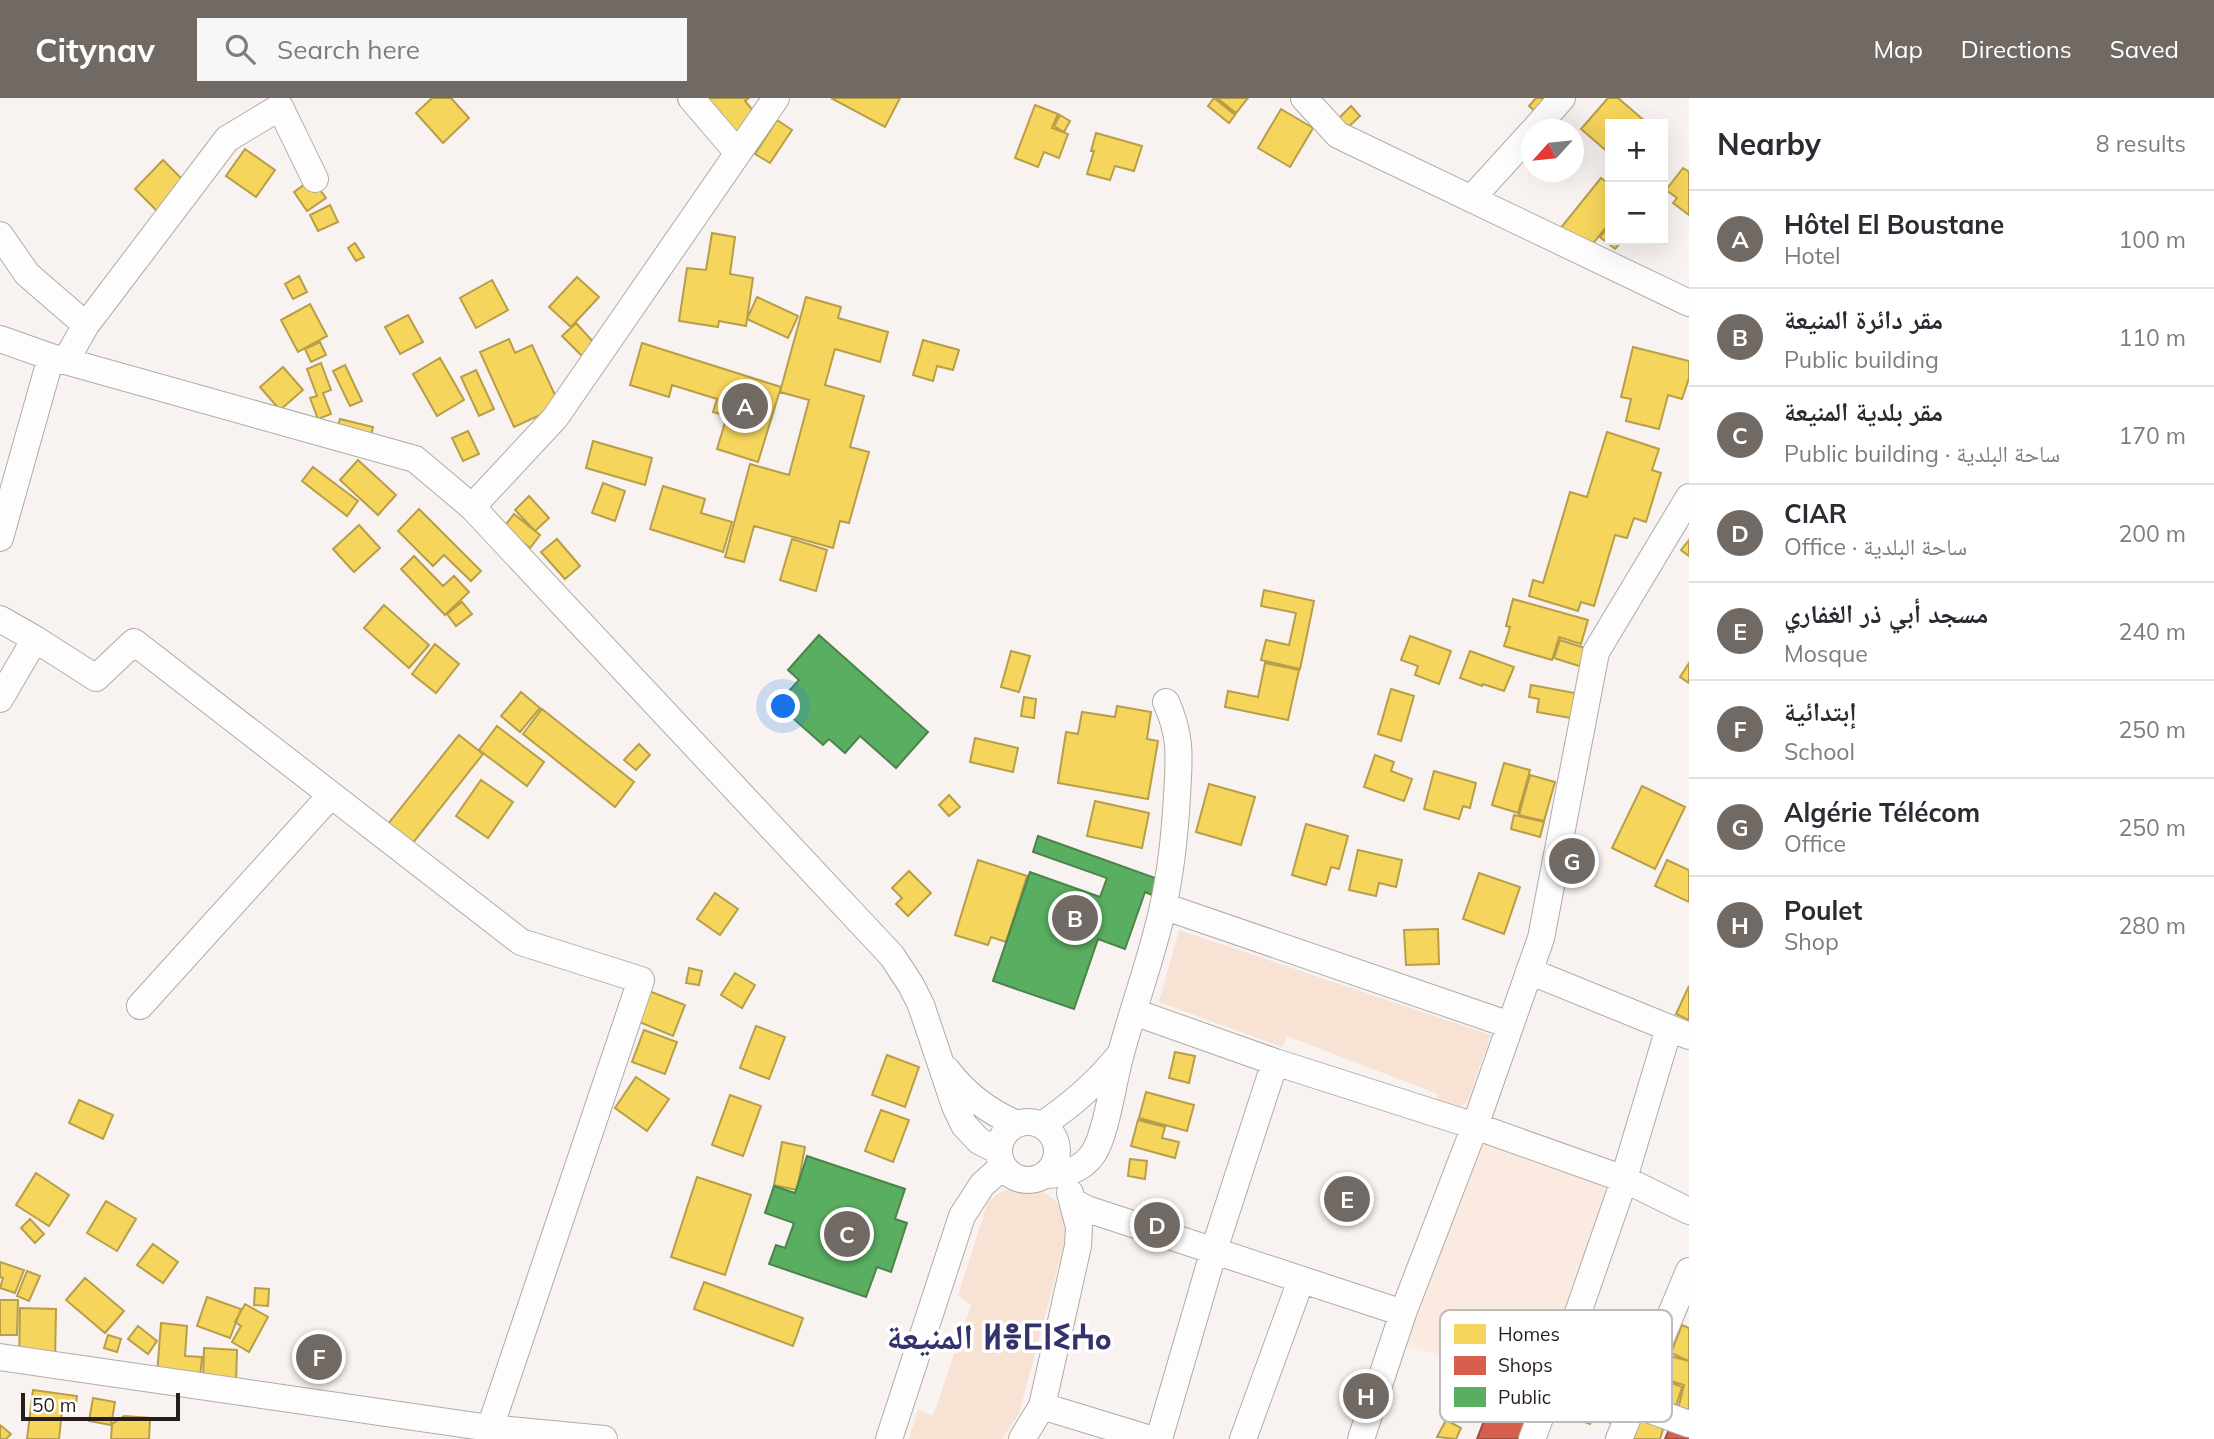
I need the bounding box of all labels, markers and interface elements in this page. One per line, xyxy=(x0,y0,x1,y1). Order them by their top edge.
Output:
search box xyxy=(197,18,687,81)
text: Citynav xyxy=(35,29,155,70)
icon: search xyxy=(221,30,259,68)
text: Search here xyxy=(277,33,420,66)
text: Map xyxy=(1873,34,1923,64)
text: Directions xyxy=(1961,34,2072,64)
text: Saved xyxy=(2110,34,2179,64)
north arrow xyxy=(1521,119,1584,182)
map controls xyxy=(1605,119,1668,245)
button: + xyxy=(1605,119,1668,182)
text: Nearby xyxy=(1717,125,1821,163)
text: 8 results xyxy=(2096,129,2186,158)
button: − xyxy=(1605,182,1668,245)
text: Hôtel El Boustane xyxy=(1784,208,2004,241)
text: A xyxy=(1731,225,1749,254)
text: 100 m xyxy=(2118,225,2186,254)
text: Hotel xyxy=(1784,241,1841,270)
text: مقر دائرة المنيعة xyxy=(1784,303,1943,336)
text: B xyxy=(1732,323,1748,352)
text: 110 m xyxy=(2118,323,2186,352)
text: Public building xyxy=(1784,345,1939,374)
pin: A xyxy=(722,380,768,432)
text: مقر بلدية المنيعة xyxy=(1784,395,1943,428)
text: C xyxy=(1732,421,1748,450)
text: 170 m xyxy=(2118,421,2186,450)
text: Public building · ساحة البلدية xyxy=(1784,439,2060,468)
text: CIAR xyxy=(1784,497,1847,530)
text: D xyxy=(1731,519,1749,548)
text: 200 m xyxy=(2118,519,2186,548)
text: Office · ساحة البلدية xyxy=(1784,532,1967,561)
text: مسجد أبي ذر الغفاري xyxy=(1784,597,1988,630)
text: E xyxy=(1733,617,1747,646)
text: 240 m xyxy=(2118,617,2186,646)
text: Mosque xyxy=(1784,639,1868,668)
your location xyxy=(766,689,800,723)
text: إبتدائية xyxy=(1784,695,1857,728)
text: F xyxy=(1733,715,1747,744)
text: 250 m xyxy=(2118,715,2186,744)
text: School xyxy=(1784,737,1855,766)
text: Algérie Télécom xyxy=(1784,796,1980,829)
text: G xyxy=(1731,813,1749,842)
text: 250 m xyxy=(2118,813,2186,842)
text: Office xyxy=(1784,829,1846,858)
pin: G xyxy=(1549,835,1595,887)
pin: B xyxy=(1052,892,1098,944)
text: Poulet xyxy=(1784,894,1862,927)
text: H xyxy=(1731,911,1749,940)
text: 280 m xyxy=(2118,911,2186,940)
text: Shop xyxy=(1784,927,1839,956)
pin: E xyxy=(1324,1173,1370,1225)
pin: D xyxy=(1134,1199,1180,1251)
pin: C xyxy=(824,1208,870,1260)
legend xyxy=(1440,1310,1672,1422)
district label: المنيعة ⵍⴻⵎⵏⵉⵄⴰ xyxy=(886,1314,1112,1358)
text: Homes xyxy=(1498,1322,1560,1346)
pin: F xyxy=(296,1331,342,1383)
text: Shops xyxy=(1498,1353,1553,1377)
pin: H xyxy=(1343,1370,1389,1422)
text: Public xyxy=(1498,1385,1551,1409)
scale bar xyxy=(21,1390,180,1422)
text: 50 m xyxy=(32,1393,76,1417)

